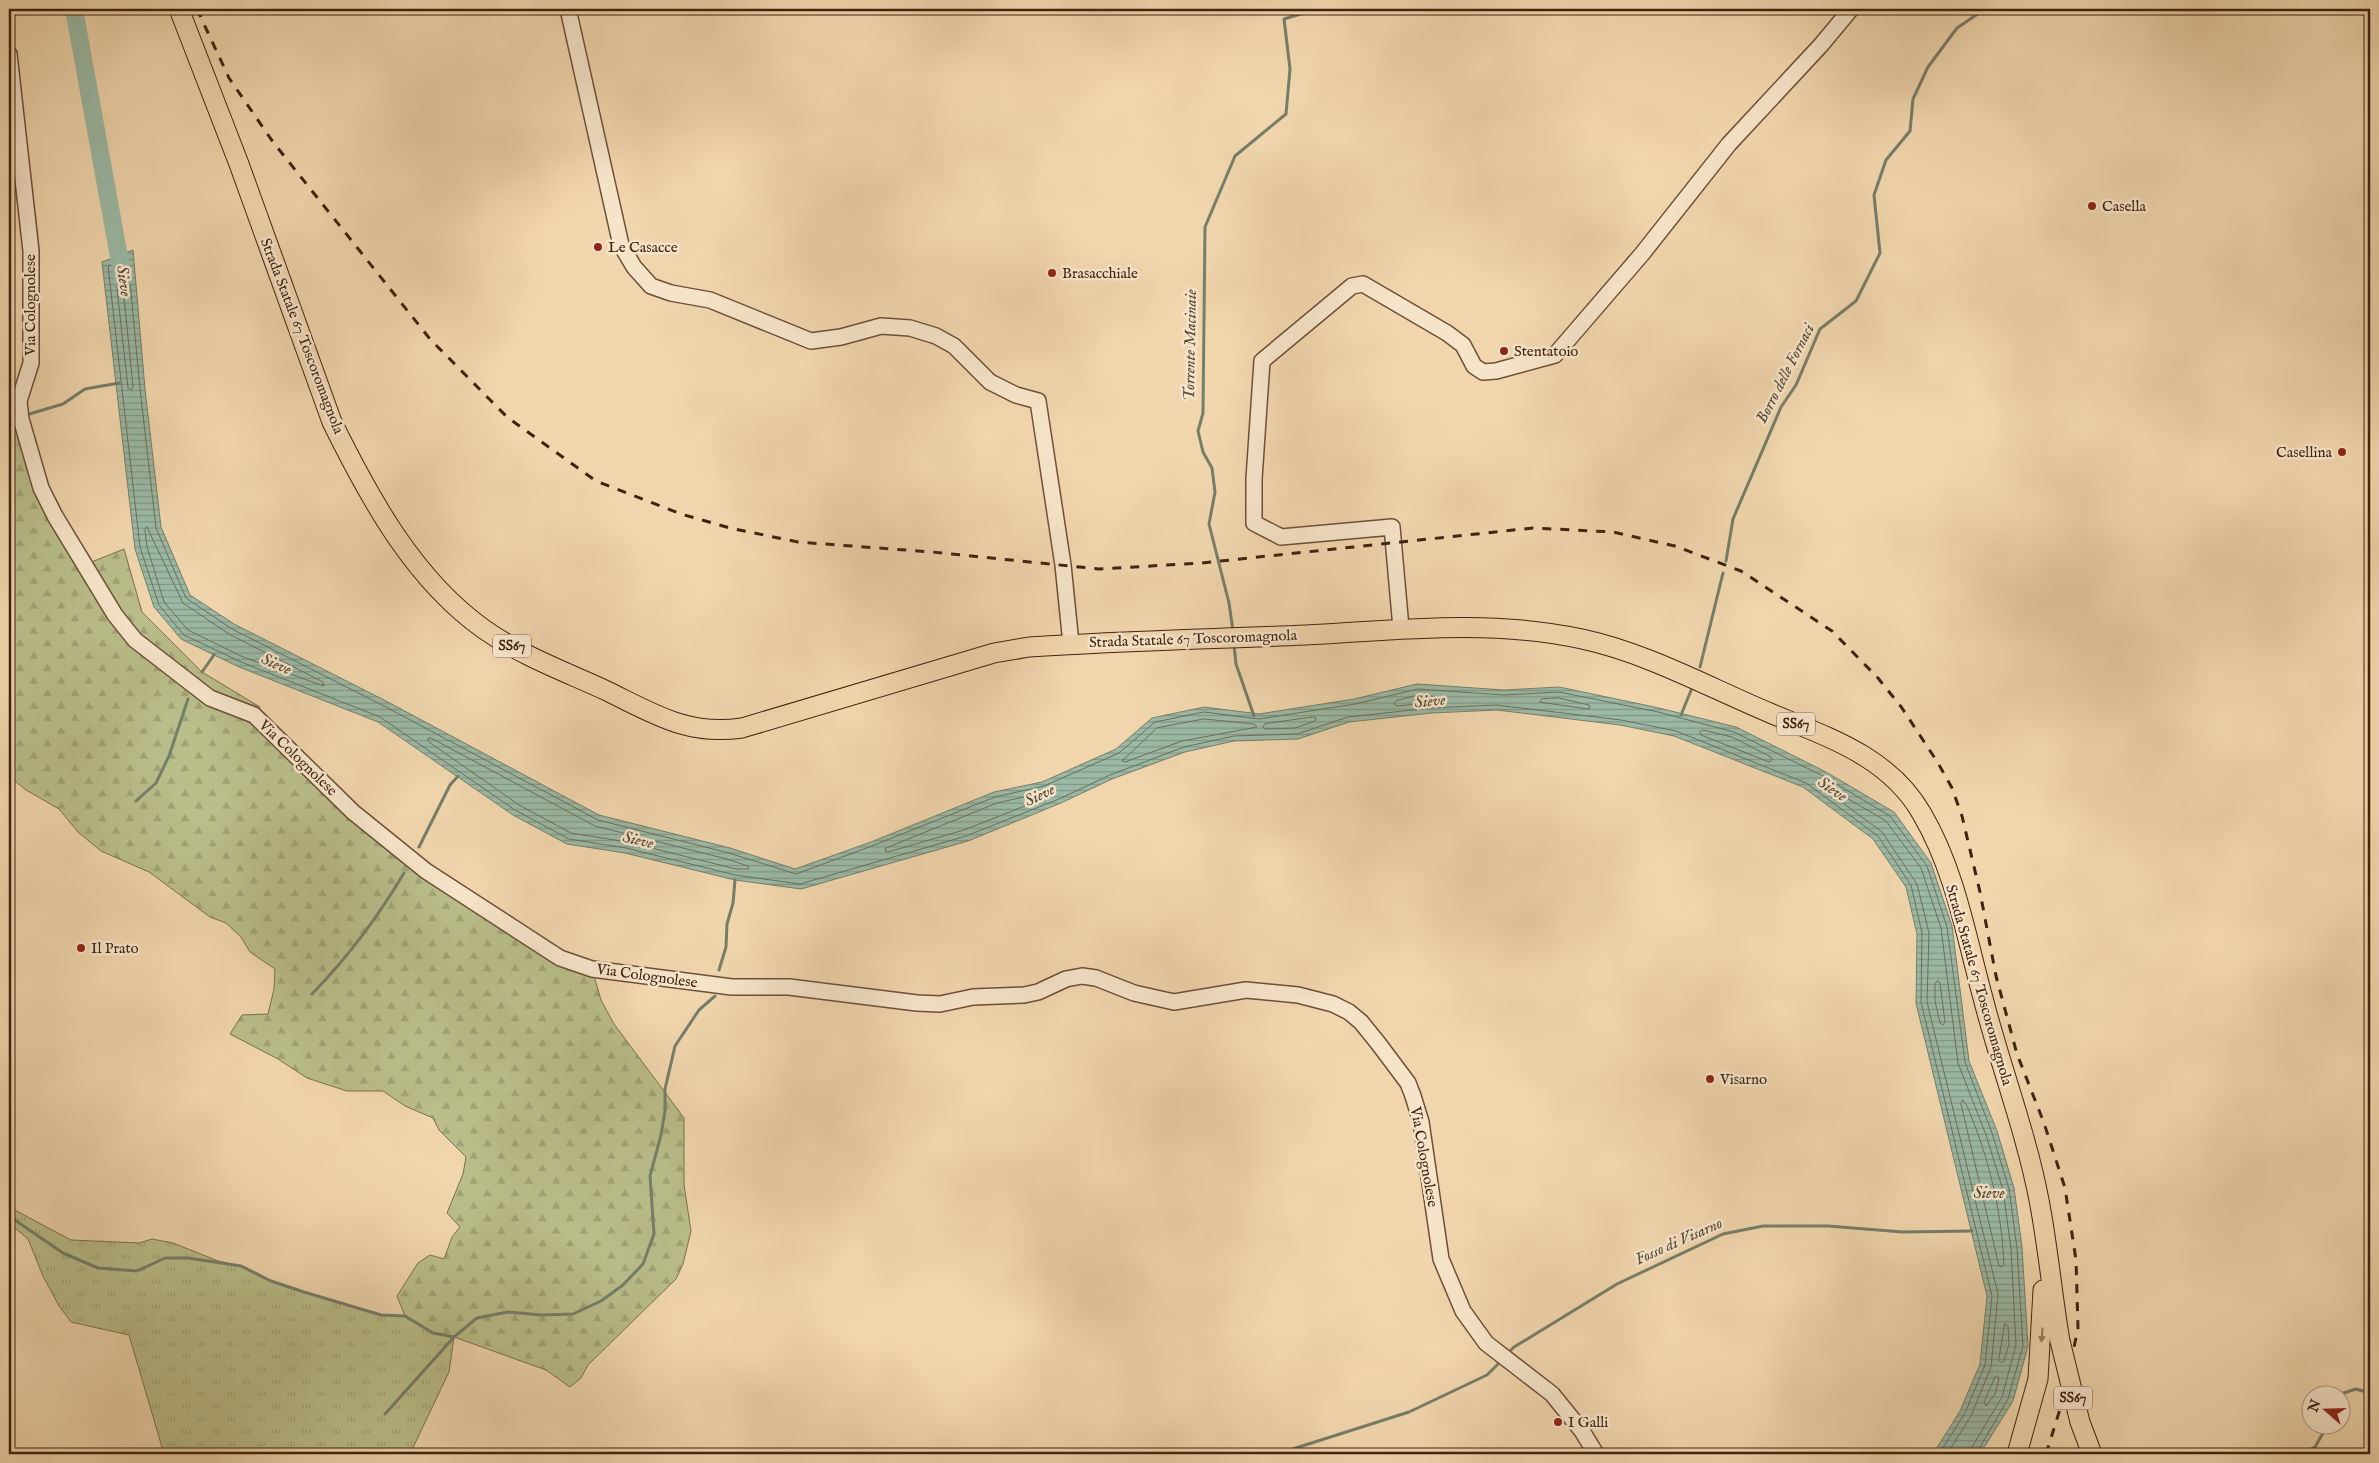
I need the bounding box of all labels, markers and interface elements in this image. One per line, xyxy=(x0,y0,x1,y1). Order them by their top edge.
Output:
place label: Casella xyxy=(2102,197,2147,216)
marker: Casella xyxy=(2086,200,2098,212)
street label: Strada Statale 67 Toscoromagnola xyxy=(256,235,348,437)
place label: Le Casacce xyxy=(608,238,678,257)
marker: Le Casacce xyxy=(592,241,604,253)
street label: Via Colognolese xyxy=(21,254,40,357)
water label: Sieve xyxy=(111,264,135,298)
place label: Brasacchiale xyxy=(1062,264,1138,283)
marker: Brasacchiale xyxy=(1046,267,1058,279)
water label: Torrente Macinaie xyxy=(1180,288,1202,401)
water label: Borro delle Fornaci xyxy=(1752,320,1820,427)
place label: Stentatoio xyxy=(1514,342,1578,361)
marker: Stentatoio xyxy=(1498,345,1510,357)
place label: Casellina xyxy=(2276,443,2333,462)
marker: Casellina xyxy=(2336,446,2348,458)
street label: Strada Statale 67 Toscoromagnola xyxy=(1089,626,1298,652)
road number: SS67 xyxy=(493,634,531,658)
water label: Sieve xyxy=(258,650,295,681)
water label: Sieve xyxy=(1413,690,1447,714)
road number: SS67 xyxy=(1777,712,1815,736)
street label: Via Colognolese xyxy=(254,715,341,800)
water label: Sieve xyxy=(1814,773,1851,807)
water label: Sieve xyxy=(1022,780,1059,812)
water label: Sieve xyxy=(621,828,656,854)
street label: Strada Statale 67 Toscoromagnola xyxy=(1941,882,2017,1088)
place label: Il Prato xyxy=(91,939,139,958)
marker: Il Prato xyxy=(75,942,87,954)
street label: Via Colognolese xyxy=(594,959,699,992)
place label: Visarno xyxy=(1719,1070,1767,1089)
marker: Visarno xyxy=(1704,1073,1716,1085)
street label: Via Colognolese xyxy=(1406,1104,1442,1209)
water label: Sieve xyxy=(1973,1184,2005,1204)
water label: Fosso di Visarno xyxy=(1632,1214,1726,1270)
one-way arrow xyxy=(2037,1327,2045,1343)
road number: SS67 xyxy=(2054,1386,2092,1410)
north arrow xyxy=(2302,1386,2352,1436)
text: N xyxy=(2304,1397,2325,1416)
place label: I Galli xyxy=(1568,1413,1608,1432)
marker: I Galli xyxy=(1552,1416,1564,1428)

